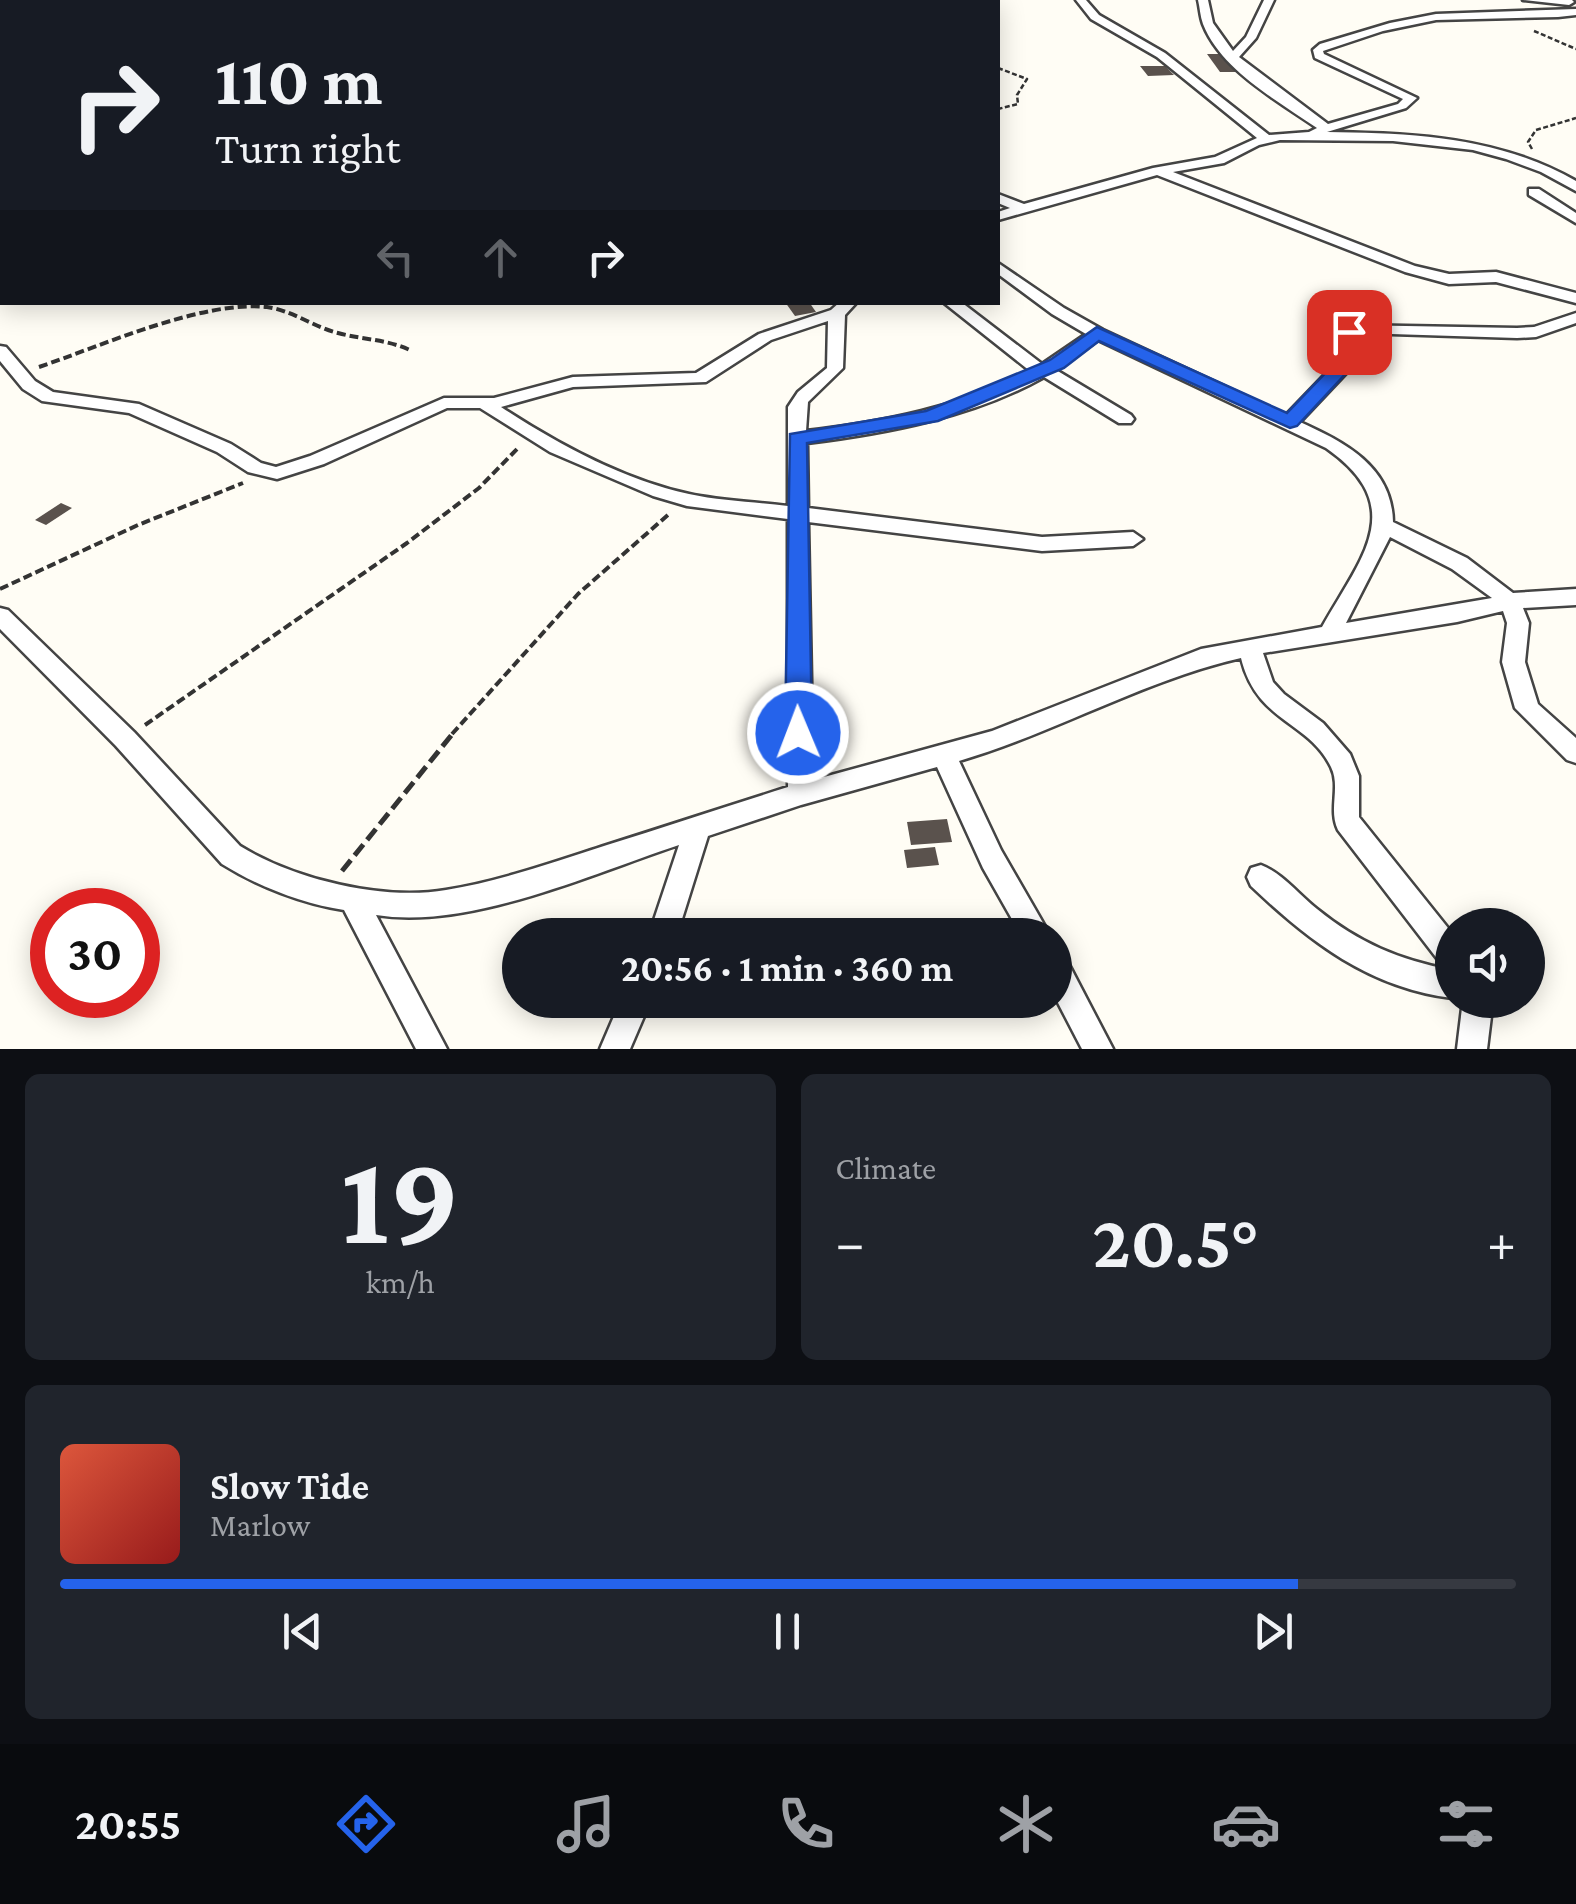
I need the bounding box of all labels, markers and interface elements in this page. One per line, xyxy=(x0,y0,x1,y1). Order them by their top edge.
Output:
icon: right xyxy=(50,40,180,170)
text: 110 m xyxy=(215,41,383,119)
text: Turn right xyxy=(215,123,400,173)
icon: left xyxy=(368,230,423,285)
icon: ahead xyxy=(473,230,528,285)
icon: right xyxy=(578,230,633,285)
pin xyxy=(1307,290,1392,375)
icon: arrive xyxy=(1322,305,1377,360)
position arrow xyxy=(746,681,850,785)
speed limit sign: 30 xyxy=(30,888,160,1018)
map controls xyxy=(1435,908,1545,1018)
button: sound xyxy=(1435,908,1545,1018)
text: 20:56 · 1 min · 360 m xyxy=(621,947,953,989)
text: 19 xyxy=(340,1126,460,1271)
text: Climate xyxy=(836,1150,936,1186)
text: 20.5° xyxy=(1092,1200,1259,1283)
text: − xyxy=(836,1212,865,1273)
text: + xyxy=(1487,1212,1516,1273)
text: km/h xyxy=(366,1264,435,1300)
text: Slow Tide xyxy=(210,1465,369,1507)
text: Marlow xyxy=(210,1507,310,1543)
icon: previous xyxy=(275,1604,330,1659)
icon: pause xyxy=(760,1604,815,1659)
icon: next xyxy=(1246,1604,1301,1659)
icon: directions xyxy=(331,1789,401,1859)
icon: music xyxy=(551,1789,621,1859)
icon: phone xyxy=(771,1789,841,1859)
icon: climate xyxy=(991,1789,1061,1859)
icon: car xyxy=(1211,1789,1281,1859)
icon: filters xyxy=(1431,1789,1501,1859)
text: 20:55 xyxy=(75,1799,181,1849)

